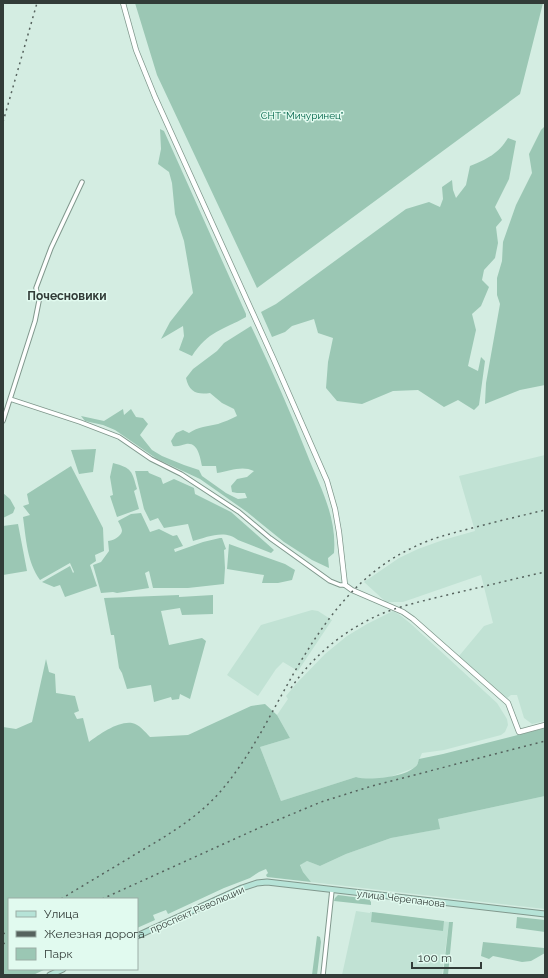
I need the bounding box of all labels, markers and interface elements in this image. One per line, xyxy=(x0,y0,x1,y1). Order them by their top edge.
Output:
park label: СНТ "Мичуринец" xyxy=(261,110,343,121)
district label: Почесновики xyxy=(27,289,107,303)
street label: проспект Революции xyxy=(148,884,246,935)
street label: улица Черепанова xyxy=(356,888,446,909)
legend xyxy=(8,898,138,970)
text: Улица xyxy=(44,907,79,921)
text: Железная дорога xyxy=(44,927,145,941)
scale bar xyxy=(412,944,481,970)
text: Парк xyxy=(44,947,73,961)
text: 100 m xyxy=(418,951,452,965)

